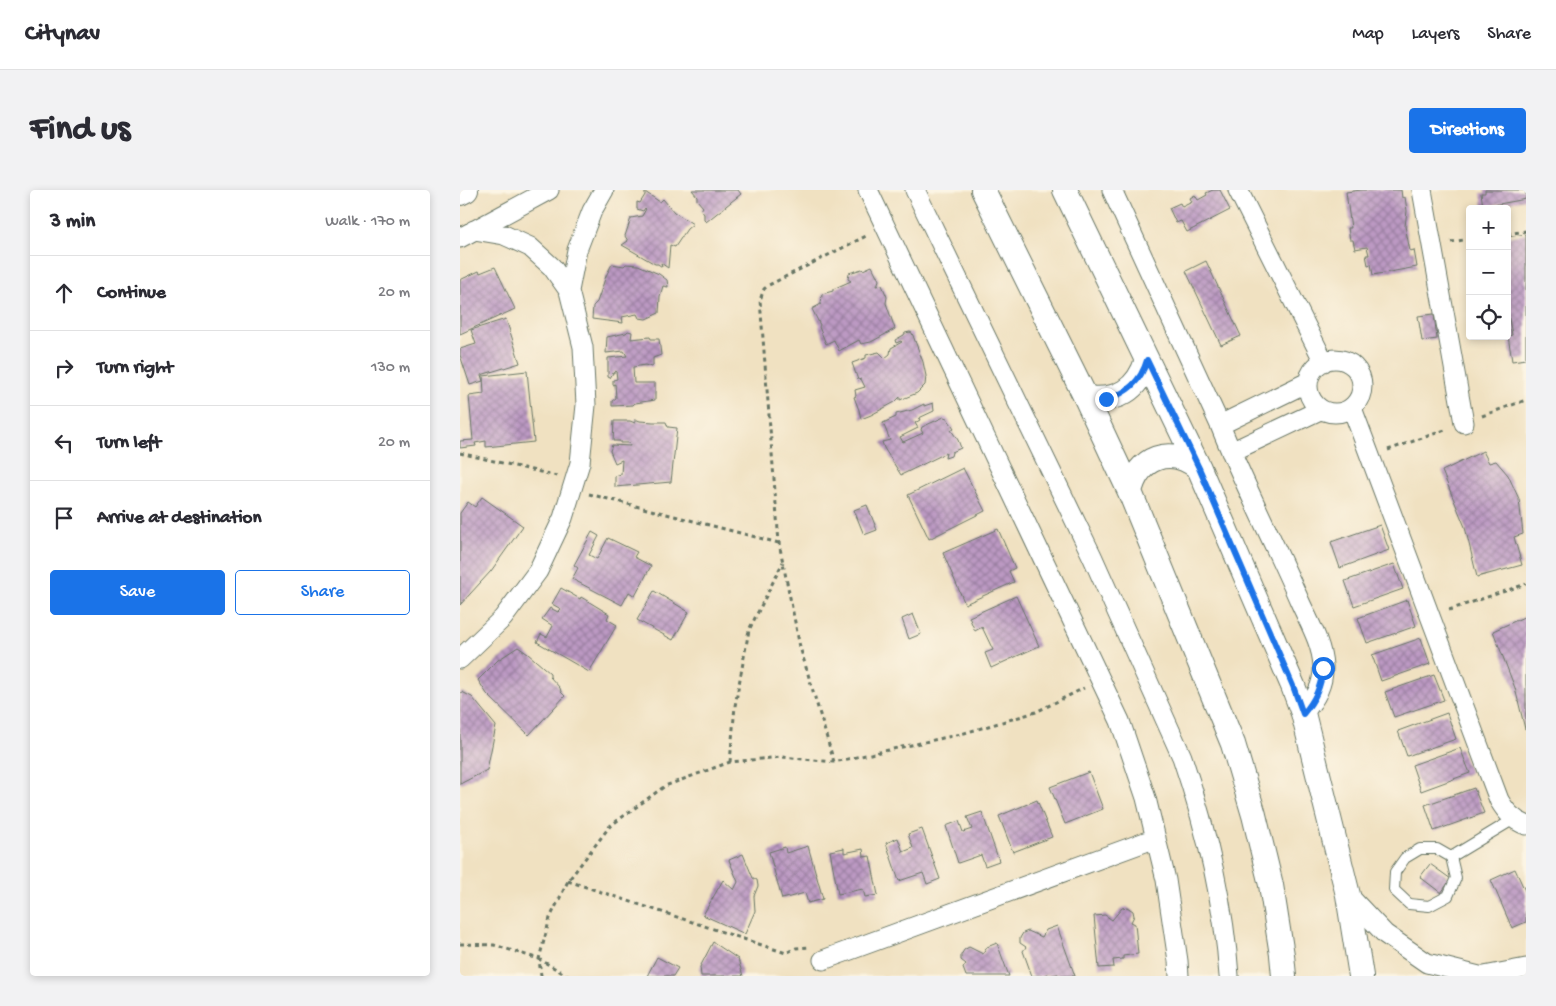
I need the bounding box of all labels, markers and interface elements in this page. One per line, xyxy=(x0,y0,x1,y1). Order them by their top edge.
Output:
text: Citynav xyxy=(25,20,100,49)
text: Map xyxy=(1352,24,1384,45)
text: Layers xyxy=(1412,24,1459,45)
text: Share xyxy=(1487,24,1531,45)
button: Directions xyxy=(1409,108,1526,153)
text: Find us xyxy=(30,110,130,151)
map controls xyxy=(1466,205,1511,340)
button: + xyxy=(1466,205,1511,250)
text: 3 min xyxy=(50,210,95,235)
text: Walk · 170 m xyxy=(325,213,410,232)
button: − xyxy=(1466,250,1511,295)
icon: ahead xyxy=(50,279,78,307)
text: Continue xyxy=(97,282,166,305)
text: 20 m xyxy=(378,284,410,303)
button: locate xyxy=(1466,295,1511,340)
icon: right xyxy=(50,354,78,382)
text: Turn right xyxy=(97,357,173,380)
text: 130 m xyxy=(371,359,410,378)
route end xyxy=(1095,388,1118,411)
icon: left xyxy=(50,429,78,457)
text: Turn left xyxy=(97,432,161,455)
text: 20 m xyxy=(378,434,410,453)
icon: arrive xyxy=(50,504,78,532)
text: Arrive at destination xyxy=(97,507,261,530)
button: Save xyxy=(50,570,225,615)
button: Share xyxy=(235,570,410,615)
route start xyxy=(1312,657,1335,680)

